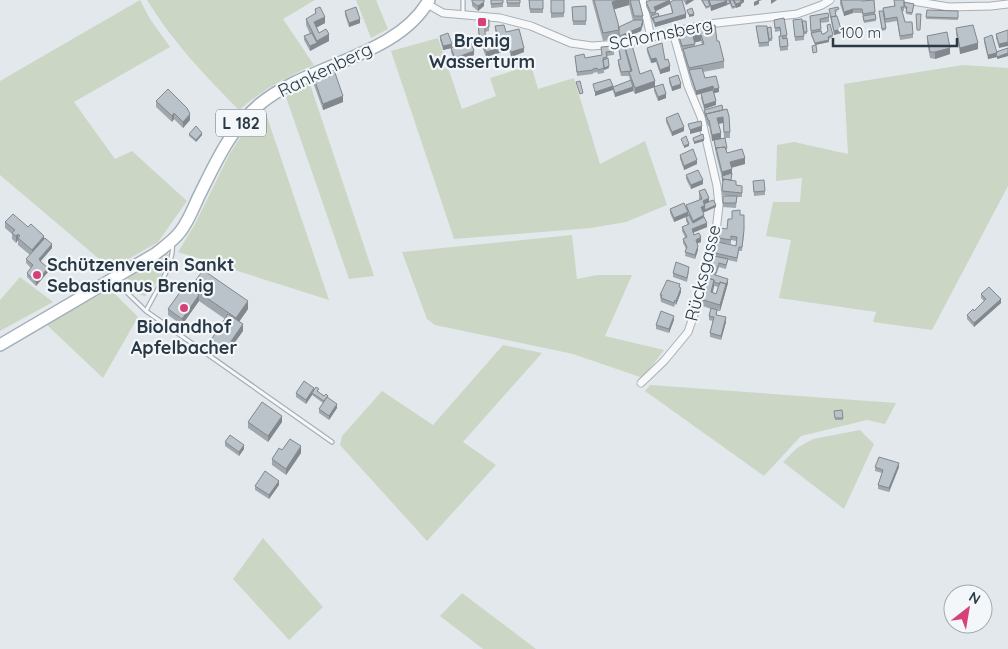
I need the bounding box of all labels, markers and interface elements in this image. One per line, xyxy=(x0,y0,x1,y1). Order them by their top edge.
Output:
street label: Schornsberg xyxy=(607,12,715,55)
scale bar xyxy=(833,15,957,47)
marker: Brenig Wasserturm xyxy=(476,16,488,28)
text: 100 m xyxy=(840,23,881,42)
place label: Brenig Wasserturm xyxy=(429,29,535,73)
street label: Rankenberg xyxy=(274,37,376,102)
road number: L 182 xyxy=(216,110,266,136)
street label: Rücksgasse xyxy=(679,222,726,323)
place label: Schützenverein Sankt Sebastianus Brenig xyxy=(47,253,234,297)
marker: Schützenverein Sankt Sebastianus Brenig xyxy=(31,269,43,281)
marker: Biolandhof Apfelbacher xyxy=(178,302,190,314)
place label: Biolandhof Apfelbacher xyxy=(131,315,237,359)
north arrow xyxy=(943,584,993,634)
text: N xyxy=(966,587,984,608)

